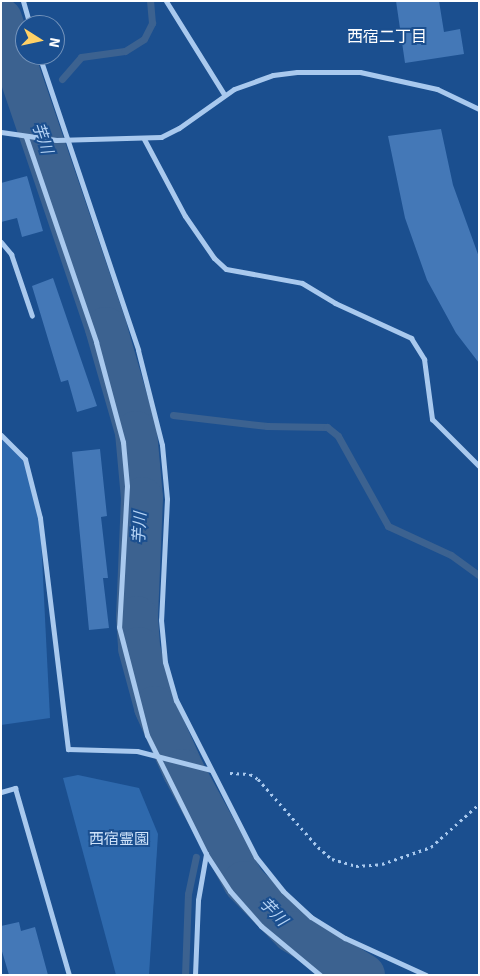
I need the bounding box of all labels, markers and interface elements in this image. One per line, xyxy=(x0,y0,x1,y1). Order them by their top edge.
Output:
north arrow xyxy=(15,15,65,65)
district label: 西宿二丁目 xyxy=(347,27,427,47)
text: N xyxy=(45,36,63,49)
water label: 芋川 xyxy=(28,120,56,156)
water label: 芋川 xyxy=(130,512,150,544)
park label: 西宿霊園 xyxy=(89,831,149,849)
water label: 芋川 xyxy=(255,894,291,930)

